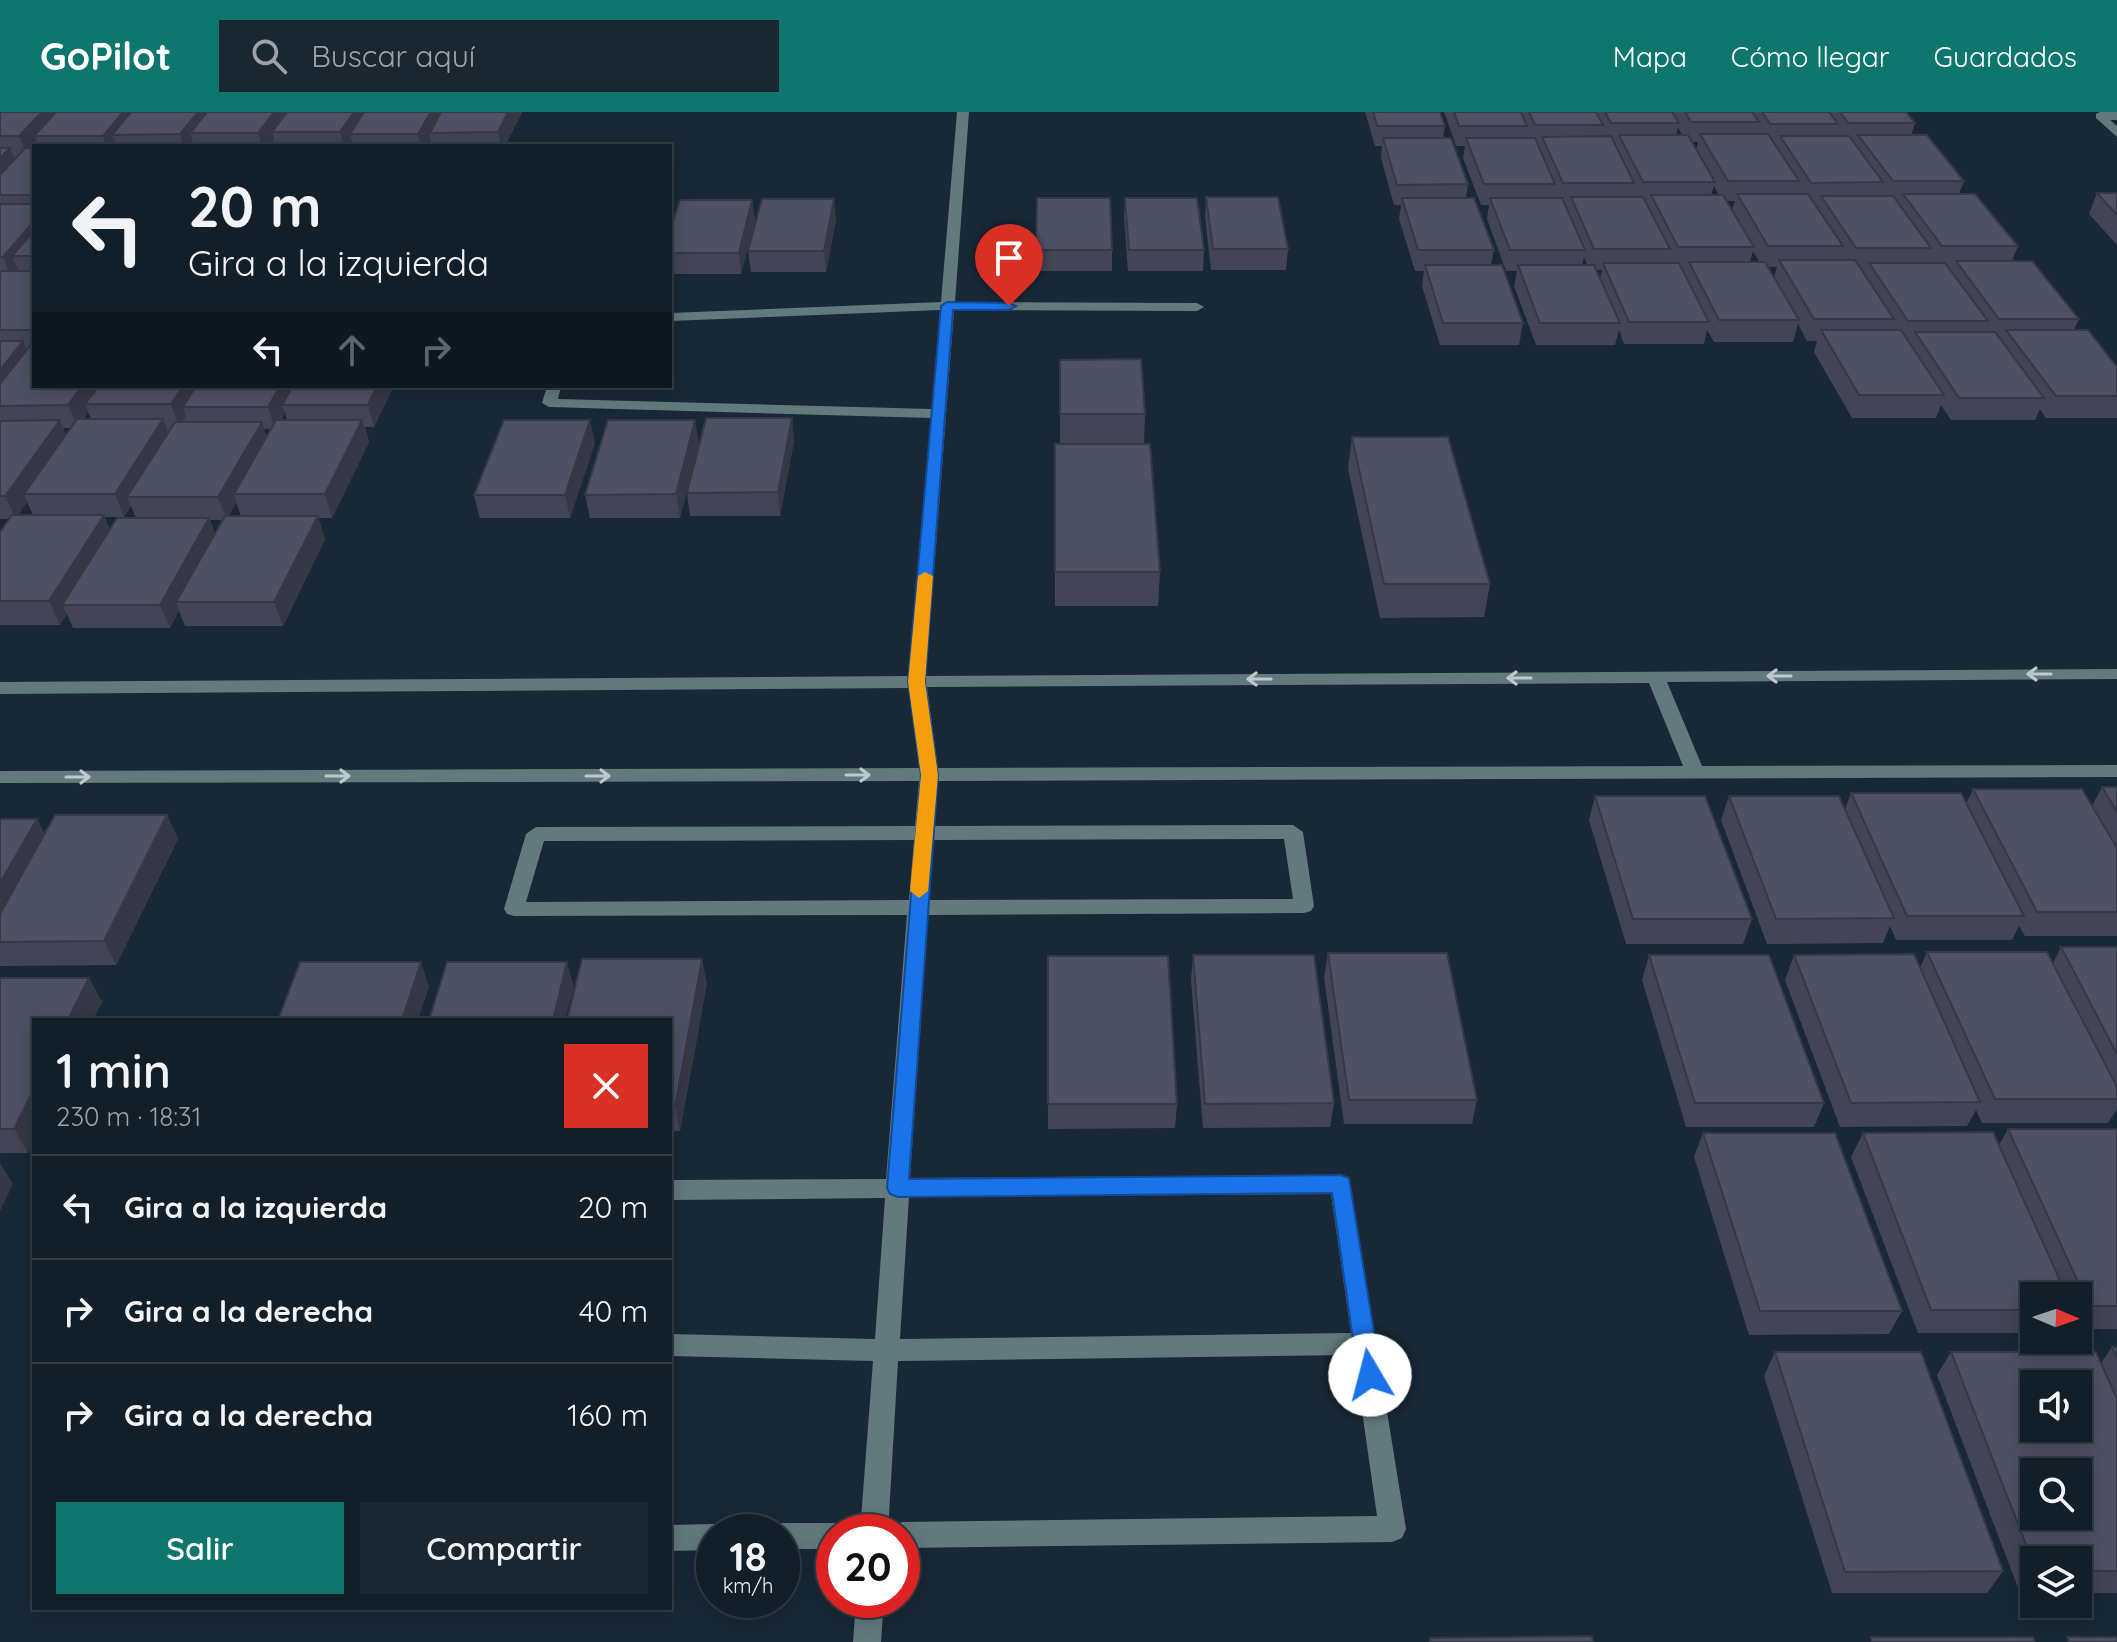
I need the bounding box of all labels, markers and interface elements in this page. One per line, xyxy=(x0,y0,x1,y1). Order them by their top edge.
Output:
search box xyxy=(219,20,779,92)
text: GoPilot xyxy=(40,32,171,80)
icon: search xyxy=(247,34,291,78)
text: Buscar aquí xyxy=(311,37,475,75)
text: Mapa xyxy=(1613,39,1687,74)
text: Cómo llegar xyxy=(1731,39,1890,74)
text: Guardados xyxy=(1934,39,2077,74)
text: 20 m xyxy=(188,171,322,241)
icon: left xyxy=(56,176,160,280)
pin xyxy=(975,224,1043,306)
icon: arrive xyxy=(987,236,1031,280)
text: Gira a la izquierda xyxy=(188,240,489,285)
icon: left xyxy=(246,328,290,372)
icon: ahead xyxy=(330,328,374,372)
icon: right xyxy=(414,328,458,372)
one-way arrow xyxy=(2026,666,2053,682)
one-way arrow xyxy=(1766,668,1793,684)
one-way arrow xyxy=(1506,670,1533,686)
one-way arrow xyxy=(1246,671,1273,687)
one-way arrow xyxy=(844,767,871,783)
one-way arrow xyxy=(324,768,351,784)
one-way arrow xyxy=(584,768,611,784)
one-way arrow xyxy=(64,769,91,785)
text: 1 min xyxy=(56,1040,171,1100)
button: close xyxy=(564,1044,648,1128)
text: 230 m · 18:31 xyxy=(56,1100,201,1133)
icon: left xyxy=(56,1185,100,1229)
text: Gira a la izquierda xyxy=(124,1188,387,1226)
text: 20 m xyxy=(578,1188,648,1226)
north arrow xyxy=(2020,1282,2092,1354)
map controls xyxy=(2020,1282,2092,1618)
icon: right xyxy=(56,1289,100,1333)
text: Gira a la derecha xyxy=(124,1292,373,1330)
text: 40 m xyxy=(579,1292,648,1330)
position arrow xyxy=(1328,1333,1412,1417)
button: sound xyxy=(2020,1370,2092,1442)
icon: right xyxy=(56,1393,100,1437)
text: Gira a la derecha xyxy=(124,1396,373,1434)
text: 160 m xyxy=(567,1396,648,1434)
button: search xyxy=(2020,1458,2092,1530)
button: Salir xyxy=(56,1502,344,1594)
button: Compartir xyxy=(360,1502,648,1594)
speed limit sign: 20 xyxy=(816,1514,920,1618)
text: 18 xyxy=(729,1531,767,1581)
button: layers xyxy=(2020,1546,2092,1618)
text: km/h xyxy=(723,1573,773,1598)

